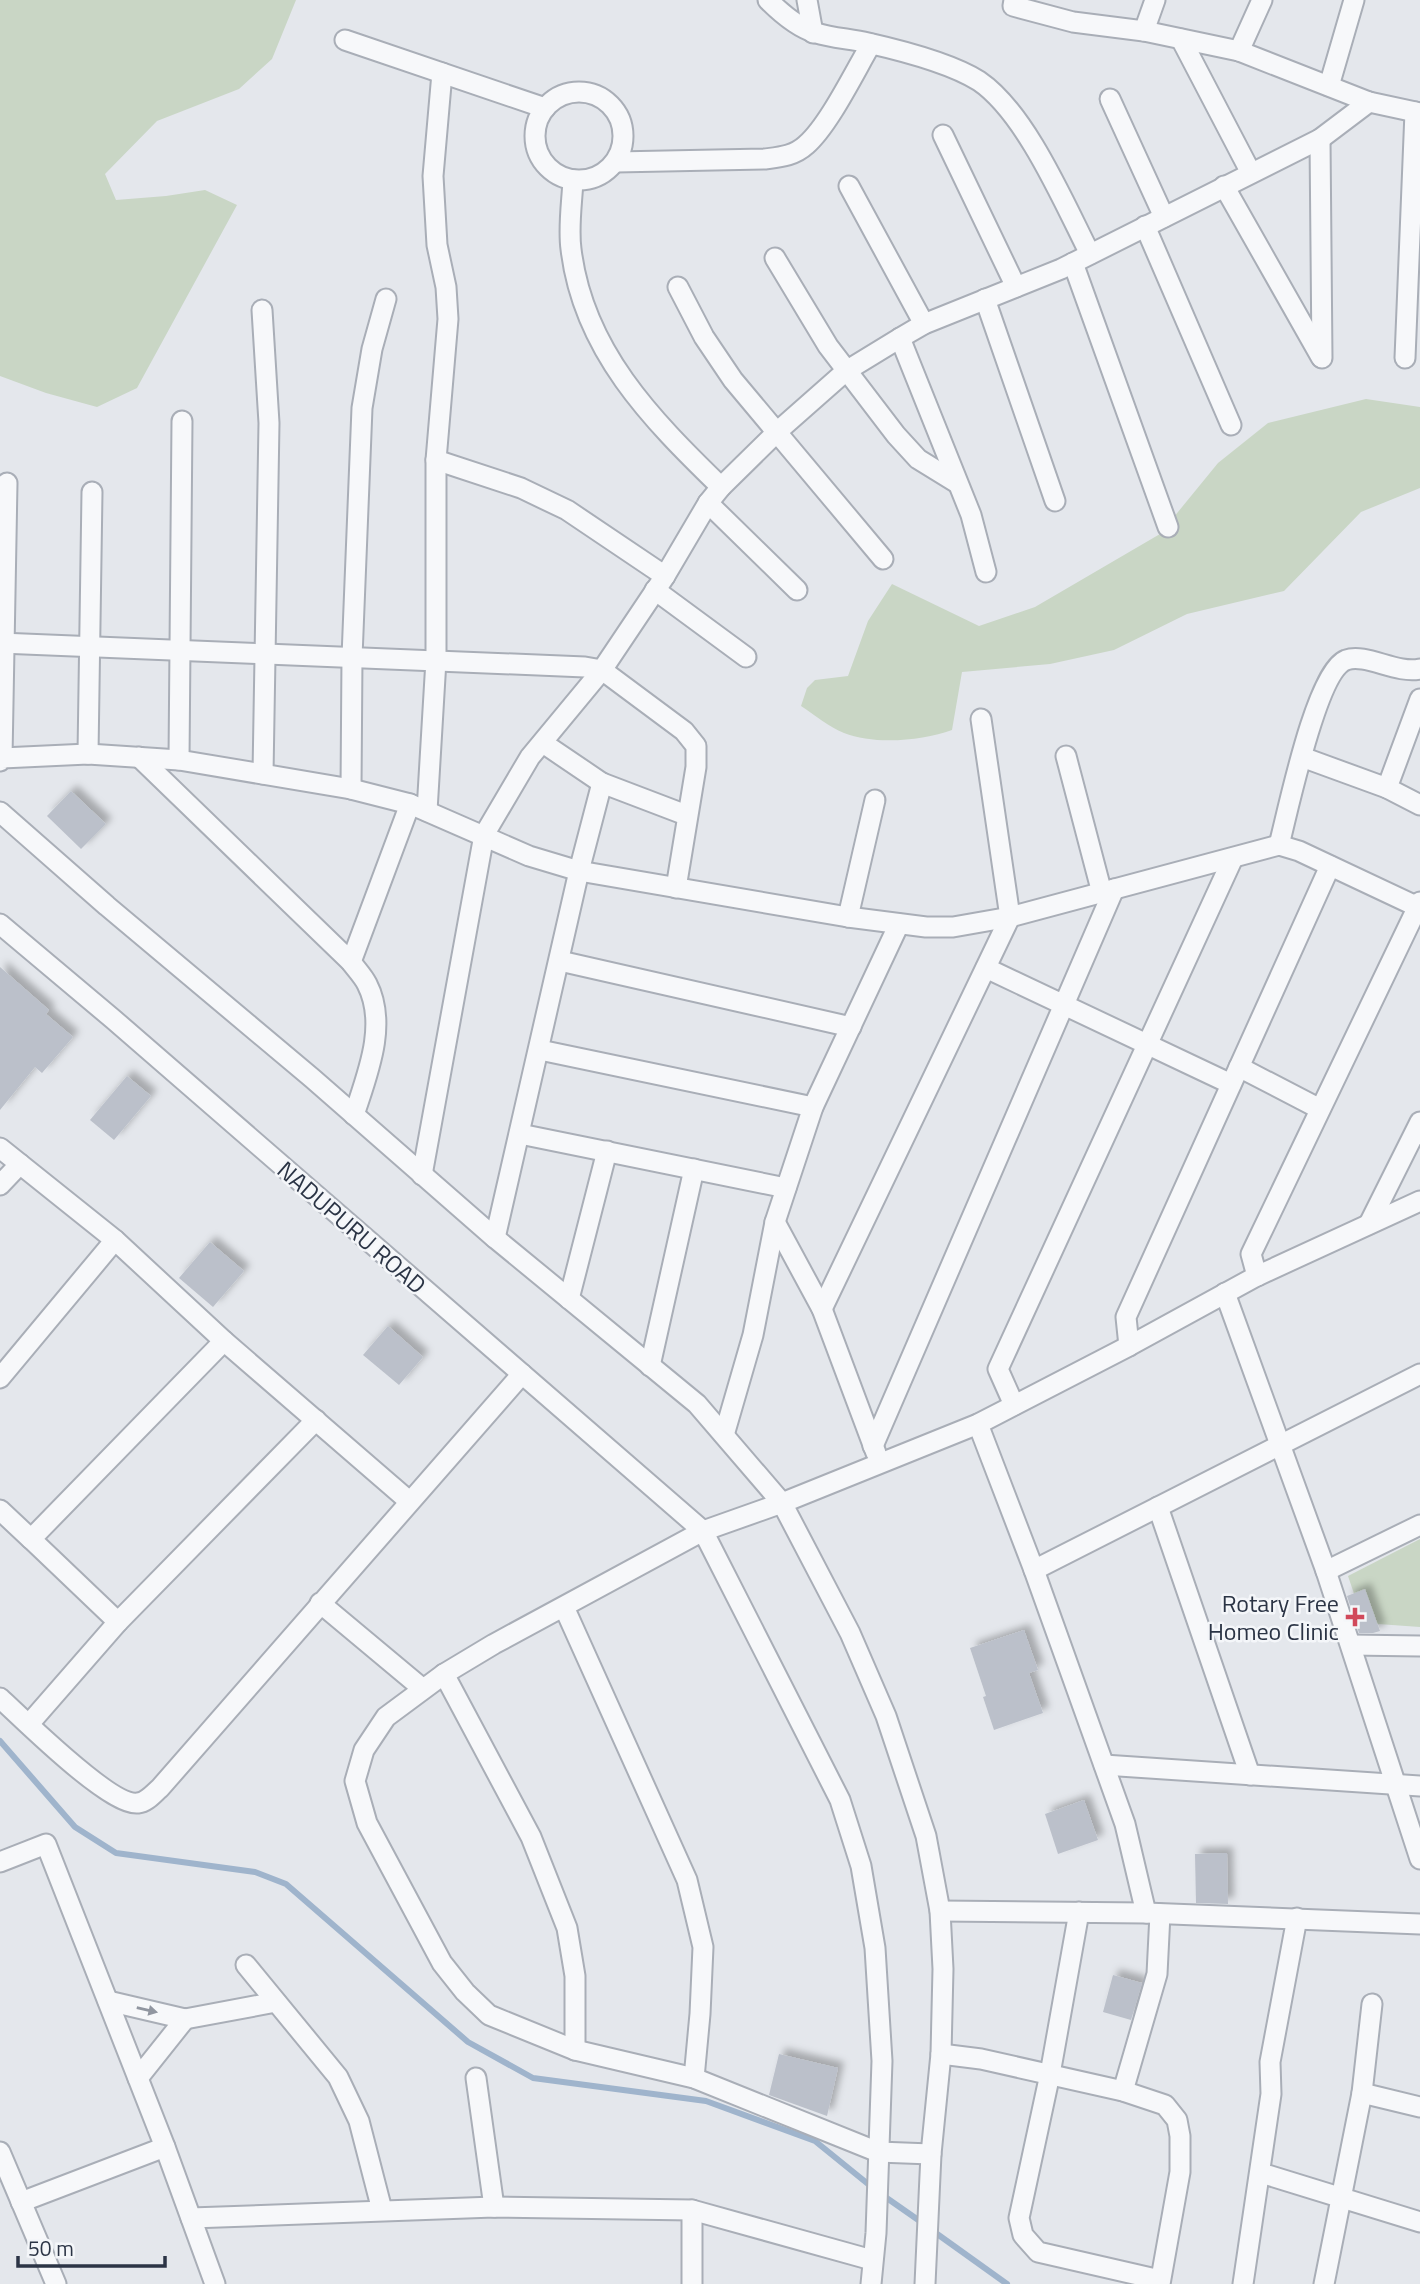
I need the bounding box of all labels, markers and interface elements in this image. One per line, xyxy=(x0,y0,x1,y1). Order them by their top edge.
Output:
street label: NADUPURU ROAD xyxy=(270,1152,434,1302)
place label: Rotary Free Homeo Clinic xyxy=(1208,1585,1339,1649)
marker: Rotary Free Homeo Clinic xyxy=(1345,1607,1365,1627)
one-way arrow xyxy=(136,2004,158,2015)
scale bar xyxy=(18,2224,164,2268)
text: 50 m xyxy=(28,2232,74,2264)

